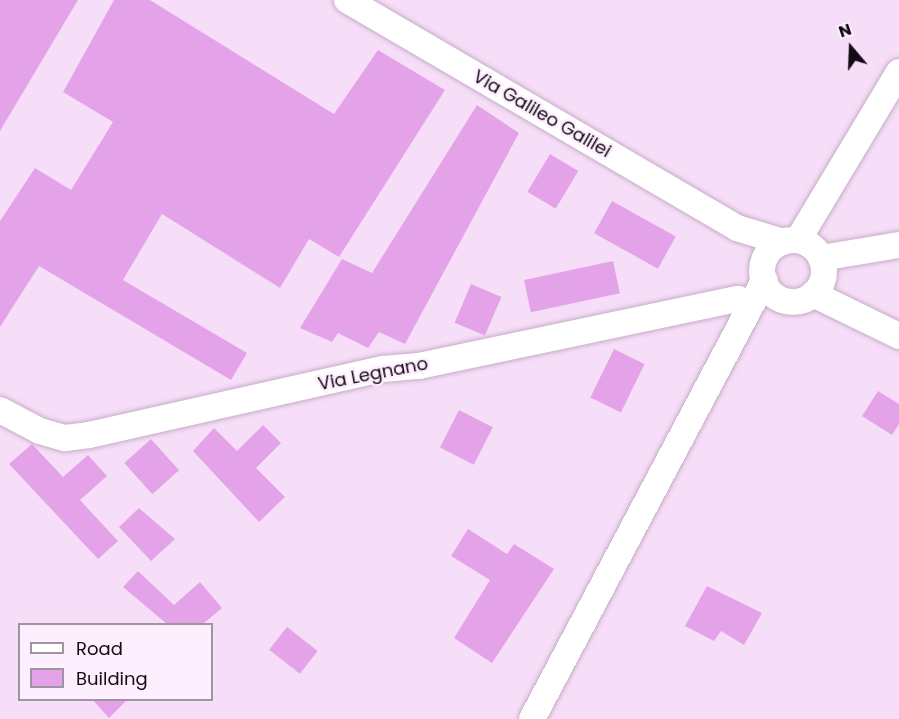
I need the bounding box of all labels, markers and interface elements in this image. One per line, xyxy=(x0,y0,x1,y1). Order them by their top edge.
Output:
north arrow xyxy=(821,18,881,78)
text: N xyxy=(836,18,854,43)
street label: Via Galileo Galilei xyxy=(469,66,615,162)
street label: Via Legnano xyxy=(316,353,430,395)
legend xyxy=(18,623,213,701)
text: Road xyxy=(76,636,123,661)
text: Building xyxy=(76,666,148,691)

